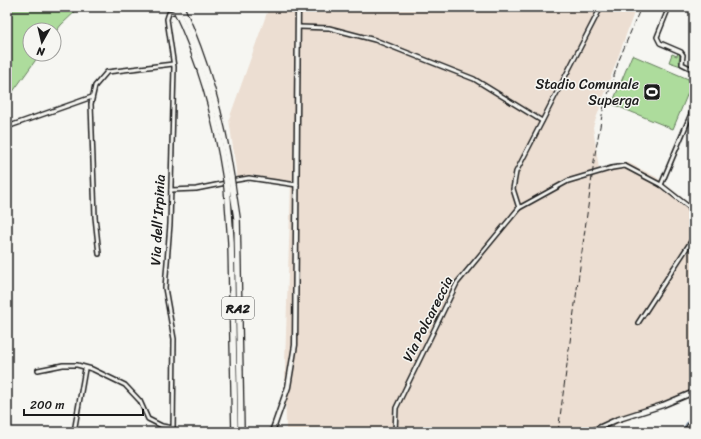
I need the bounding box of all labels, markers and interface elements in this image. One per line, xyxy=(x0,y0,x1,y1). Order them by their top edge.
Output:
north arrow xyxy=(22,22,62,62)
text: N xyxy=(35,41,47,61)
place label: Stadio Comunale Superga xyxy=(535,72,639,113)
sports icon: Stadio Comunale Superga xyxy=(642,82,662,102)
street label: Via dell'Irpinia xyxy=(143,174,173,266)
street label: Via Polcareccia xyxy=(396,272,460,366)
road number: RA2 xyxy=(222,297,254,319)
scale bar xyxy=(24,391,143,417)
text: 200 m xyxy=(30,394,64,416)

